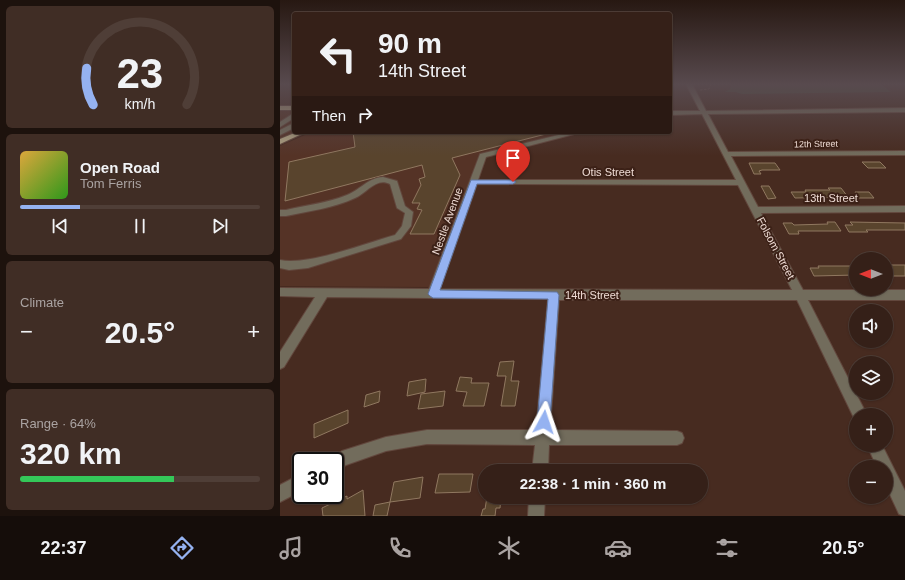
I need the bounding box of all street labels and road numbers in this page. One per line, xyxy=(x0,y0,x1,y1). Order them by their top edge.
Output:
street label: 12th Street xyxy=(794,139,839,149)
street label: Otis Street xyxy=(582,166,634,178)
street label: Nestle Avenue xyxy=(429,186,465,256)
street label: 13th Street xyxy=(804,192,858,204)
street label: Folsom Street xyxy=(755,215,797,281)
street label: 14th Street xyxy=(565,289,619,301)

